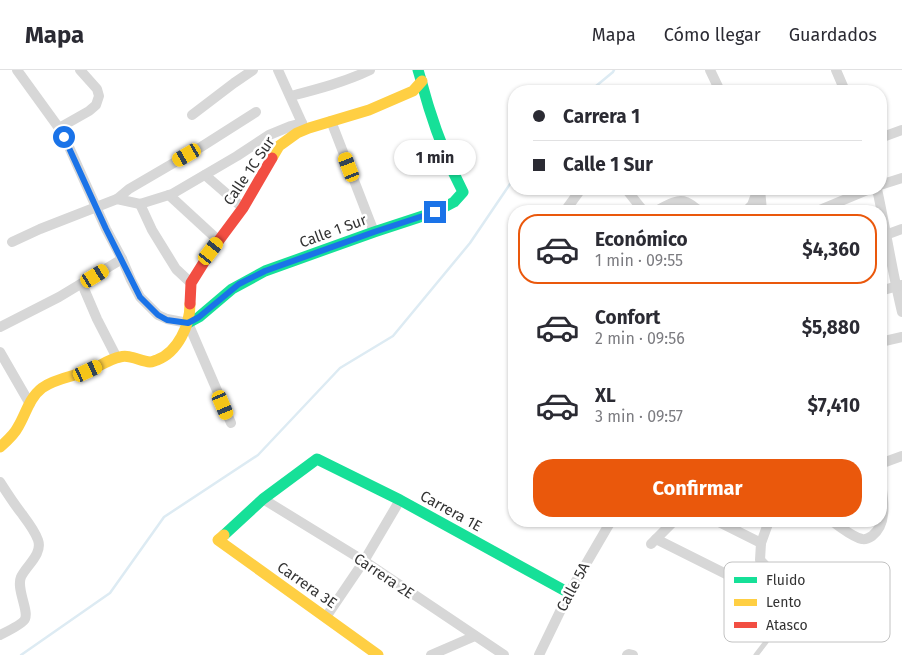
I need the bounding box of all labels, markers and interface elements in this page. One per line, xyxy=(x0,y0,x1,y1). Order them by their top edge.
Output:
text: Mapa xyxy=(25,21,84,49)
text: Mapa xyxy=(592,24,636,46)
text: Cómo llegar xyxy=(664,24,761,46)
text: Guardados xyxy=(789,24,877,46)
text: Carrera 1 xyxy=(563,105,640,128)
route start xyxy=(53,126,75,148)
street label: Calle 1C Sur xyxy=(220,133,279,209)
callout: 1 min xyxy=(394,140,476,174)
car xyxy=(170,141,203,169)
text: 1 min xyxy=(416,148,454,167)
car xyxy=(336,150,361,184)
text: Calle 1 Sur xyxy=(563,153,653,176)
route end xyxy=(424,201,446,223)
street label: Calle 1 Sur xyxy=(297,210,369,251)
icon: car xyxy=(535,227,580,272)
text: Económico xyxy=(595,228,688,251)
car xyxy=(195,235,226,267)
text: $4,360 xyxy=(802,238,860,261)
text: 1 min · 09:55 xyxy=(595,251,683,270)
car xyxy=(78,262,111,290)
icon: car xyxy=(535,305,580,350)
text: Confort xyxy=(595,306,660,329)
text: $5,880 xyxy=(802,316,860,339)
text: 2 min · 09:56 xyxy=(595,329,685,348)
car xyxy=(71,358,104,384)
icon: car xyxy=(535,383,580,428)
text: XL xyxy=(595,384,616,407)
car xyxy=(210,388,235,422)
text: $7,410 xyxy=(808,394,860,417)
text: 3 min · 09:57 xyxy=(595,407,683,426)
button: Confirmar xyxy=(533,459,862,517)
street label: Carrera 1E xyxy=(417,487,485,535)
street label: Carrera 2E xyxy=(351,549,417,603)
street label: Carrera 3E xyxy=(274,558,340,612)
street label: Calle 5A xyxy=(553,559,594,615)
legend xyxy=(724,562,890,642)
text: Fluido xyxy=(766,572,805,589)
text: Lento xyxy=(766,594,801,611)
text: Atasco xyxy=(766,617,808,634)

